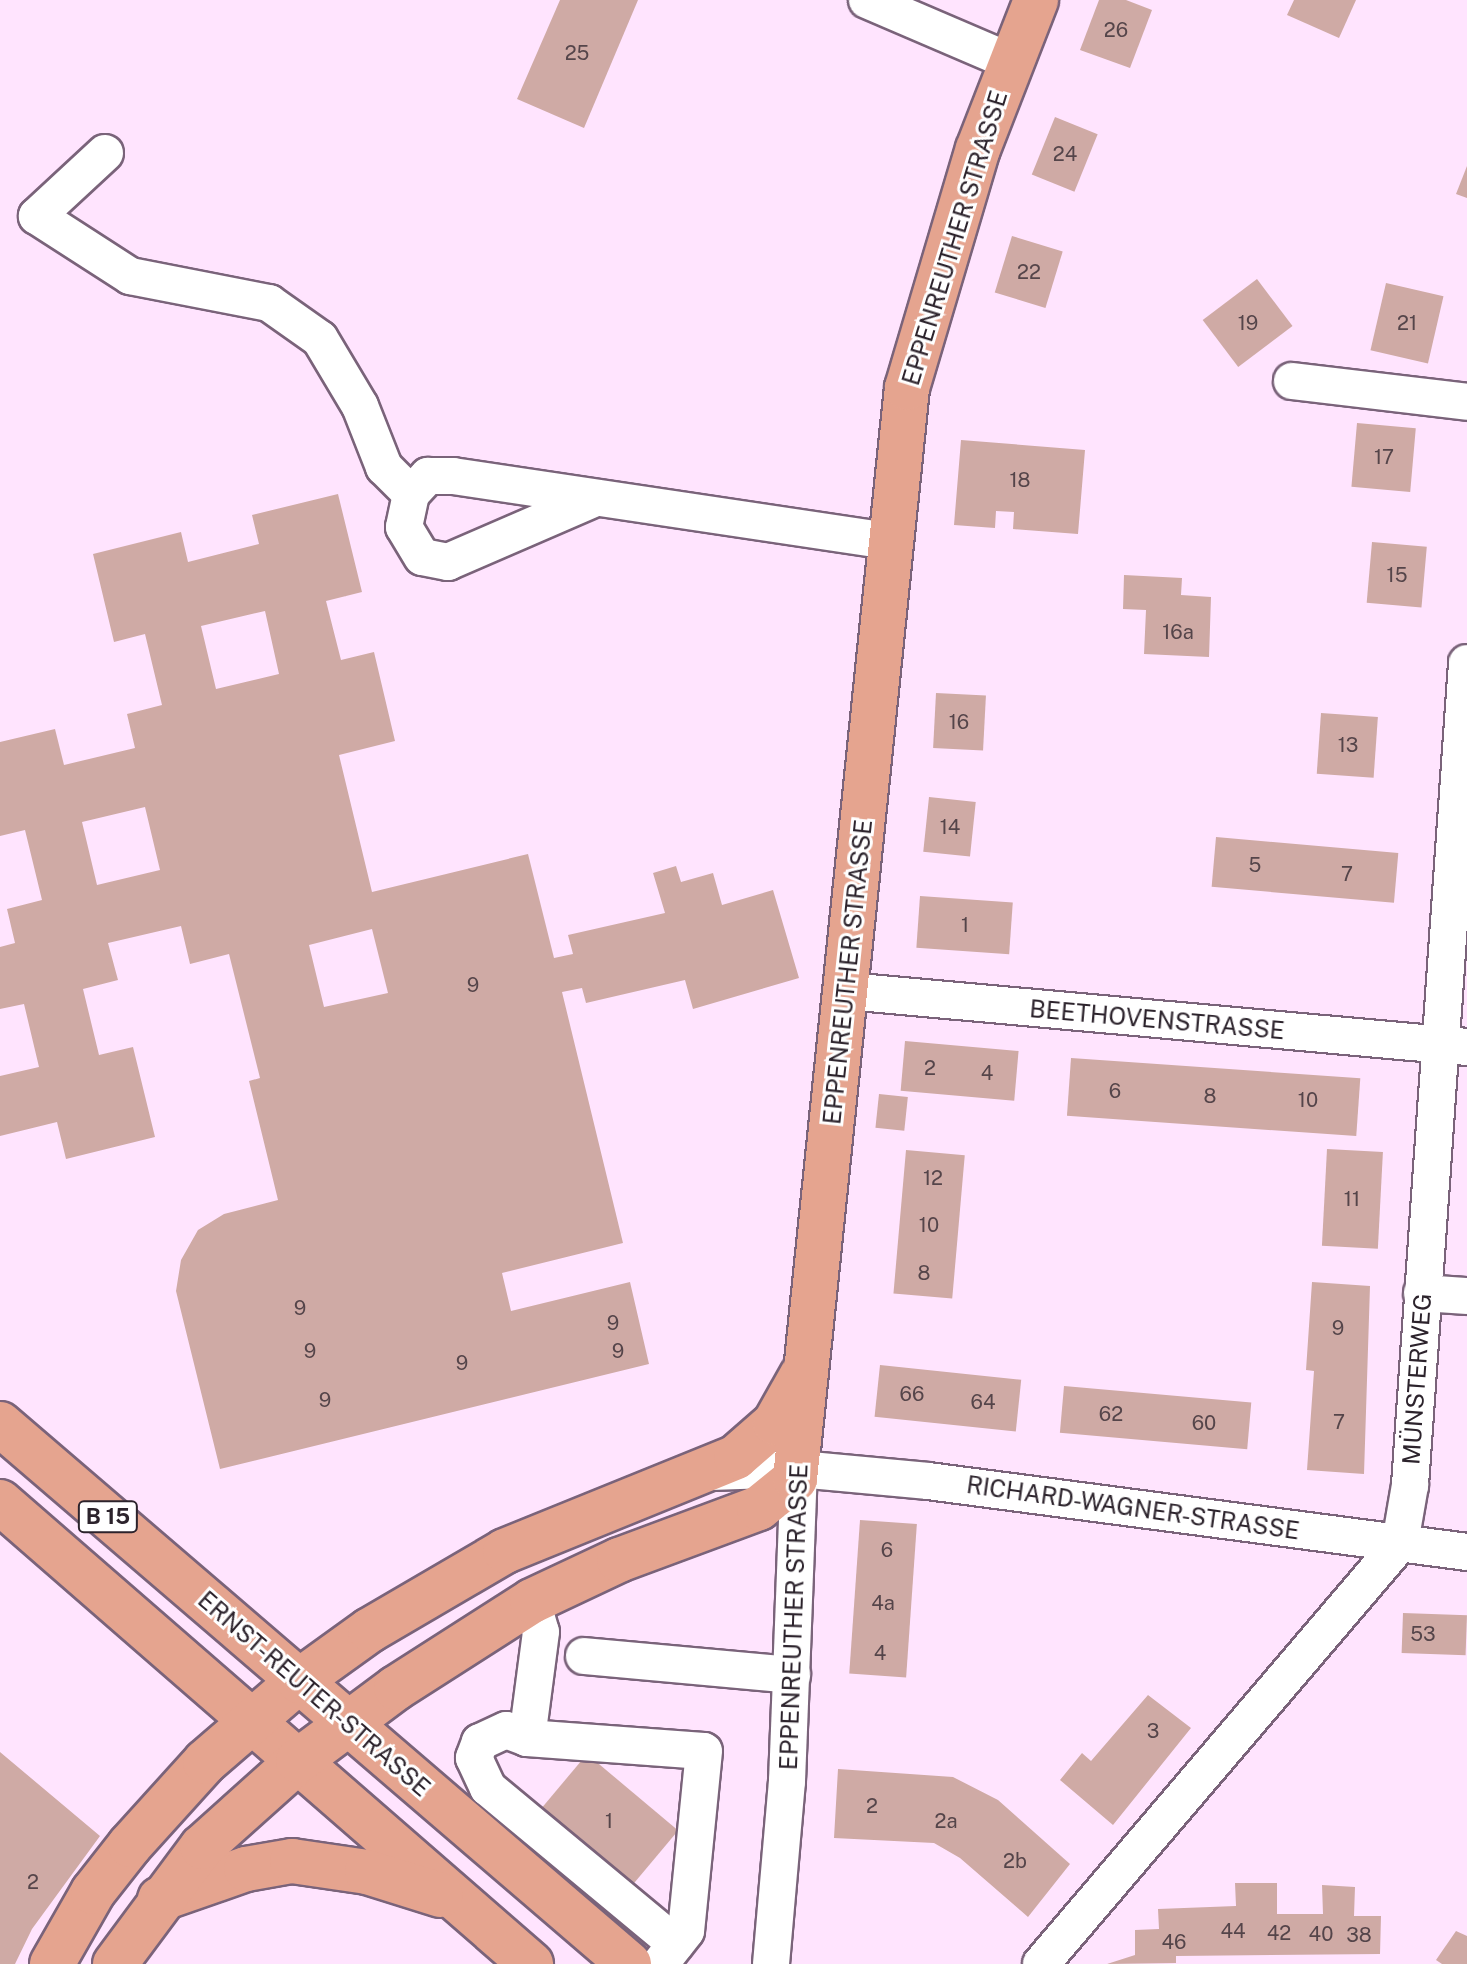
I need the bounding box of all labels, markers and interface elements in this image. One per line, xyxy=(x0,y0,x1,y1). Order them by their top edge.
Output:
house number: 26 xyxy=(1104,18,1128,42)
house number: 25 xyxy=(565,41,589,65)
street label: EPPENREUTHER STRASSE xyxy=(896,87,1014,389)
house number: 24 xyxy=(1053,142,1077,166)
house number: 22 xyxy=(1017,260,1041,284)
house number: 19 xyxy=(1238,311,1258,335)
house number: 21 xyxy=(1397,311,1417,335)
house number: 17 xyxy=(1374,445,1394,469)
house number: 18 xyxy=(1009,468,1031,492)
house number: 15 xyxy=(1387,563,1407,587)
house number: 16a xyxy=(1162,620,1194,644)
house number: 16 xyxy=(949,710,969,734)
house number: 13 xyxy=(1338,733,1358,757)
house number: 14 xyxy=(940,815,960,839)
street label: EPPENREUTHER STRASSE xyxy=(818,818,878,1126)
house number: 5 xyxy=(1249,853,1261,877)
house number: 7 xyxy=(1341,862,1353,886)
house number: 1 xyxy=(961,913,969,937)
house number: 9 xyxy=(467,973,479,997)
street label: BEETHOVENSTRASSE xyxy=(1028,995,1286,1045)
house number: 2 xyxy=(924,1056,936,1080)
house number: 4 xyxy=(981,1061,993,1085)
house number: 6 xyxy=(1109,1079,1121,1103)
house number: 8 xyxy=(1204,1084,1216,1108)
house number: 10 xyxy=(1298,1088,1318,1112)
house number: 12 xyxy=(923,1166,943,1190)
house number: 11 xyxy=(1344,1187,1360,1211)
house number: 10 xyxy=(919,1213,939,1237)
house number: 8 xyxy=(918,1261,930,1285)
street label: MÜNSTERWEG xyxy=(1397,1292,1437,1466)
house number: 9 xyxy=(294,1296,306,1320)
house number: 9 xyxy=(607,1311,619,1335)
house number: 9 xyxy=(1332,1316,1344,1340)
house number: 9 xyxy=(304,1339,316,1363)
house number: 9 xyxy=(612,1339,624,1363)
house number: 9 xyxy=(456,1351,468,1375)
house number: 66 xyxy=(900,1382,924,1406)
house number: 9 xyxy=(319,1388,331,1412)
house number: 64 xyxy=(971,1390,995,1414)
house number: 62 xyxy=(1099,1402,1123,1426)
house number: 7 xyxy=(1333,1410,1345,1434)
house number: 60 xyxy=(1192,1411,1216,1435)
street label: EPPENREUTHER STRASSE xyxy=(774,1463,814,1771)
street label: RICHARD-WAGNER-STRASSE xyxy=(965,1470,1301,1546)
road number: B 15 xyxy=(76,1499,140,1535)
house number: 6 xyxy=(881,1538,893,1562)
street label: ERNST-REUTER-STRASSE xyxy=(192,1585,436,1803)
house number: 4a xyxy=(871,1591,895,1615)
house number: 53 xyxy=(1410,1622,1436,1646)
house number: 4 xyxy=(874,1641,886,1665)
house number: 3 xyxy=(1147,1719,1159,1743)
house number: 2 xyxy=(866,1794,878,1818)
house number: 1 xyxy=(605,1809,613,1833)
house number: 2a xyxy=(935,1809,957,1833)
house number: 2b xyxy=(1003,1849,1027,1873)
house number: 2 xyxy=(27,1870,39,1894)
house number: 44 xyxy=(1220,1919,1246,1943)
house number: 42 xyxy=(1267,1921,1291,1945)
house number: 40 xyxy=(1309,1922,1333,1946)
house number: 38 xyxy=(1346,1923,1372,1947)
house number: 46 xyxy=(1161,1930,1187,1954)

